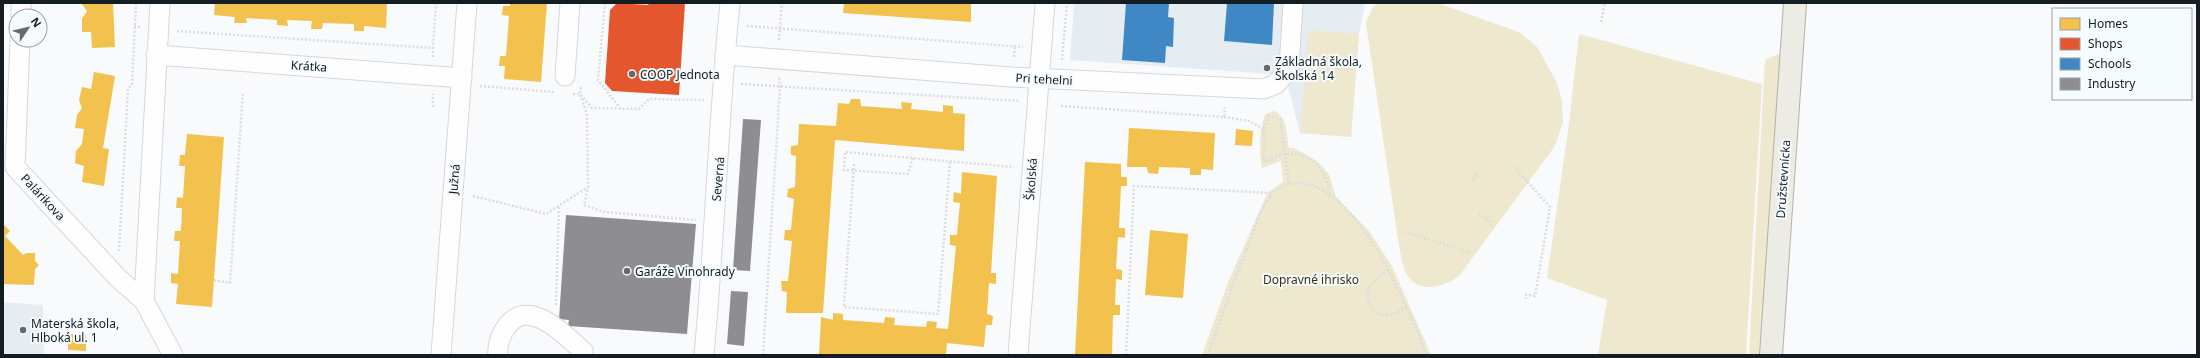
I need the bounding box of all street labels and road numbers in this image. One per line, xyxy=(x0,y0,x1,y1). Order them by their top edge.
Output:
street label: Krátka xyxy=(290,56,328,76)
street label: Pri tehelni xyxy=(1015,69,1073,89)
street label: Družstevnícka xyxy=(1772,139,1794,219)
street label: Severná xyxy=(708,156,728,202)
street label: Školská xyxy=(1021,157,1041,201)
street label: Južná xyxy=(444,163,464,196)
street label: Palárikova xyxy=(17,170,69,224)

